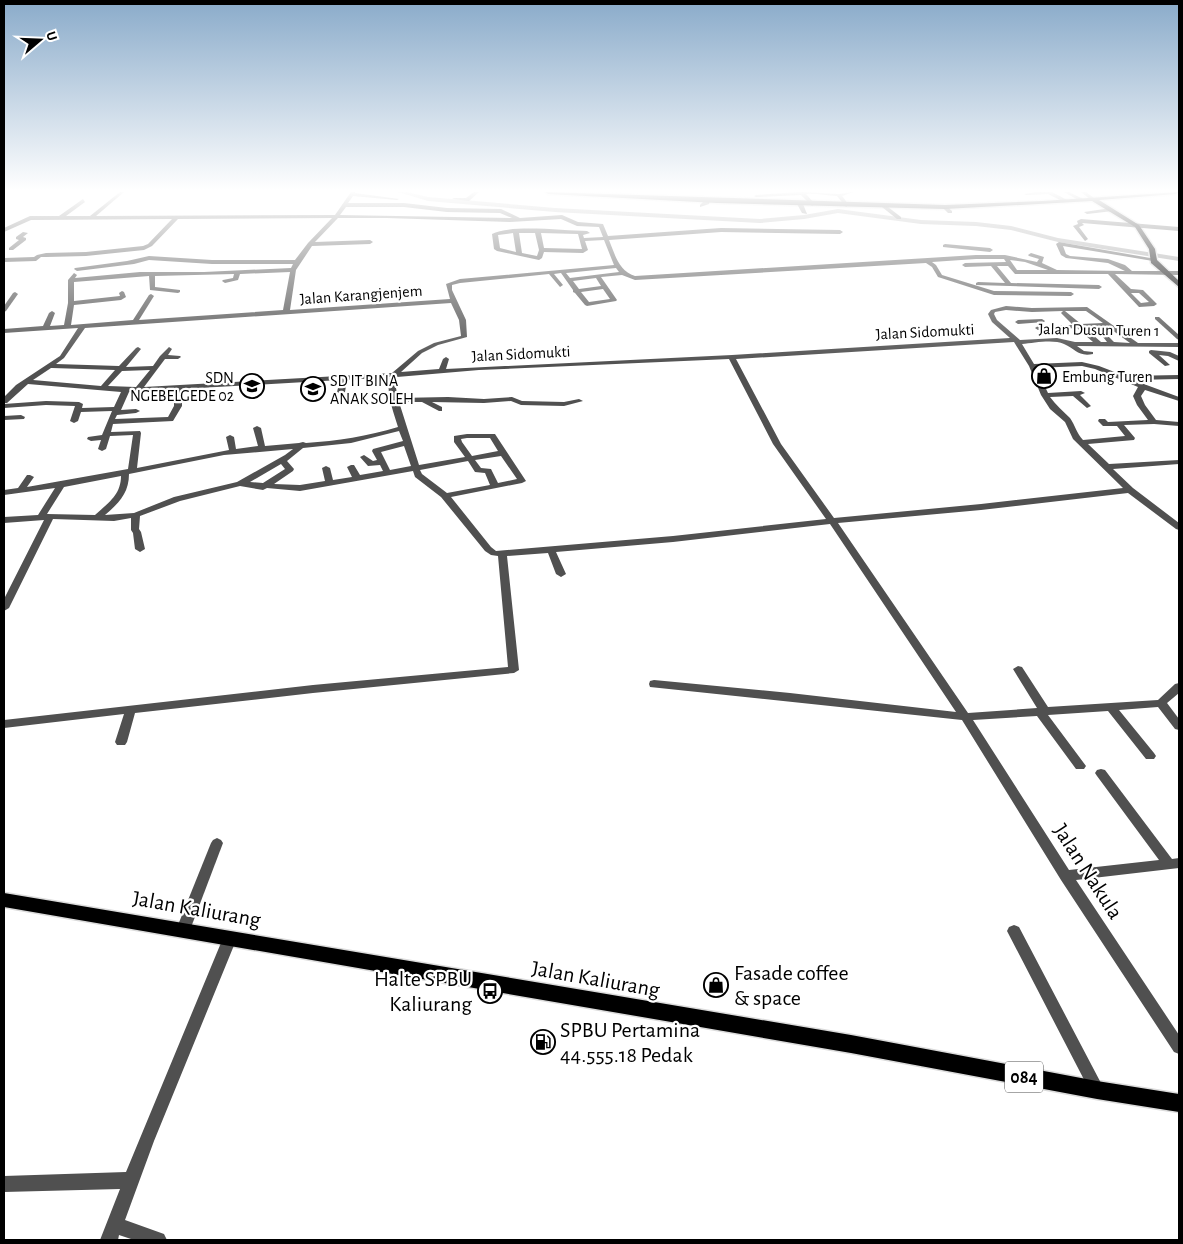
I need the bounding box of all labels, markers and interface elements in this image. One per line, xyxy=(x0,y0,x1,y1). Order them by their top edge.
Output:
north arrow xyxy=(15,15,65,65)
text: U xyxy=(43,30,59,43)
street label: Jalan Karangjenjem xyxy=(299,283,423,308)
street label: Jalan Sidomukti xyxy=(875,321,975,343)
street label: Jalan Dusun Turen 1 xyxy=(1038,321,1160,339)
street label: Jalan Sidomukti xyxy=(471,343,571,365)
shop icon: Embung Turen xyxy=(1031,363,1057,389)
place label: Embung Turen xyxy=(1062,369,1153,385)
place label: SDN NGEBELGEDE 02 xyxy=(130,370,234,404)
school or university icon: SDN NGEBELGEDE 02 xyxy=(239,373,265,399)
place label: SD IT BINA ANAK SOLEH xyxy=(330,373,414,407)
school or university icon: SD IT BINA ANAK SOLEH xyxy=(300,376,326,402)
street label: Jalan Nakula xyxy=(1049,820,1127,923)
street label: Jalan Kaliurang xyxy=(131,887,263,931)
street label: Jalan Kaliurang xyxy=(530,957,662,1001)
place label: Fasade coffee & space xyxy=(734,962,849,1009)
place label: Halte SPBU Kaliurang xyxy=(374,968,472,1015)
shop icon: Fasade coffee & space xyxy=(703,972,729,998)
bus stop icon: Halte SPBU Kaliurang xyxy=(477,978,503,1004)
place label: SPBU Pertamina 44.555.18 Pedak xyxy=(560,1019,700,1066)
fuel station icon: SPBU Pertamina 44.555.18 Pedak xyxy=(530,1029,556,1055)
road number: 084 xyxy=(1005,1062,1043,1092)

